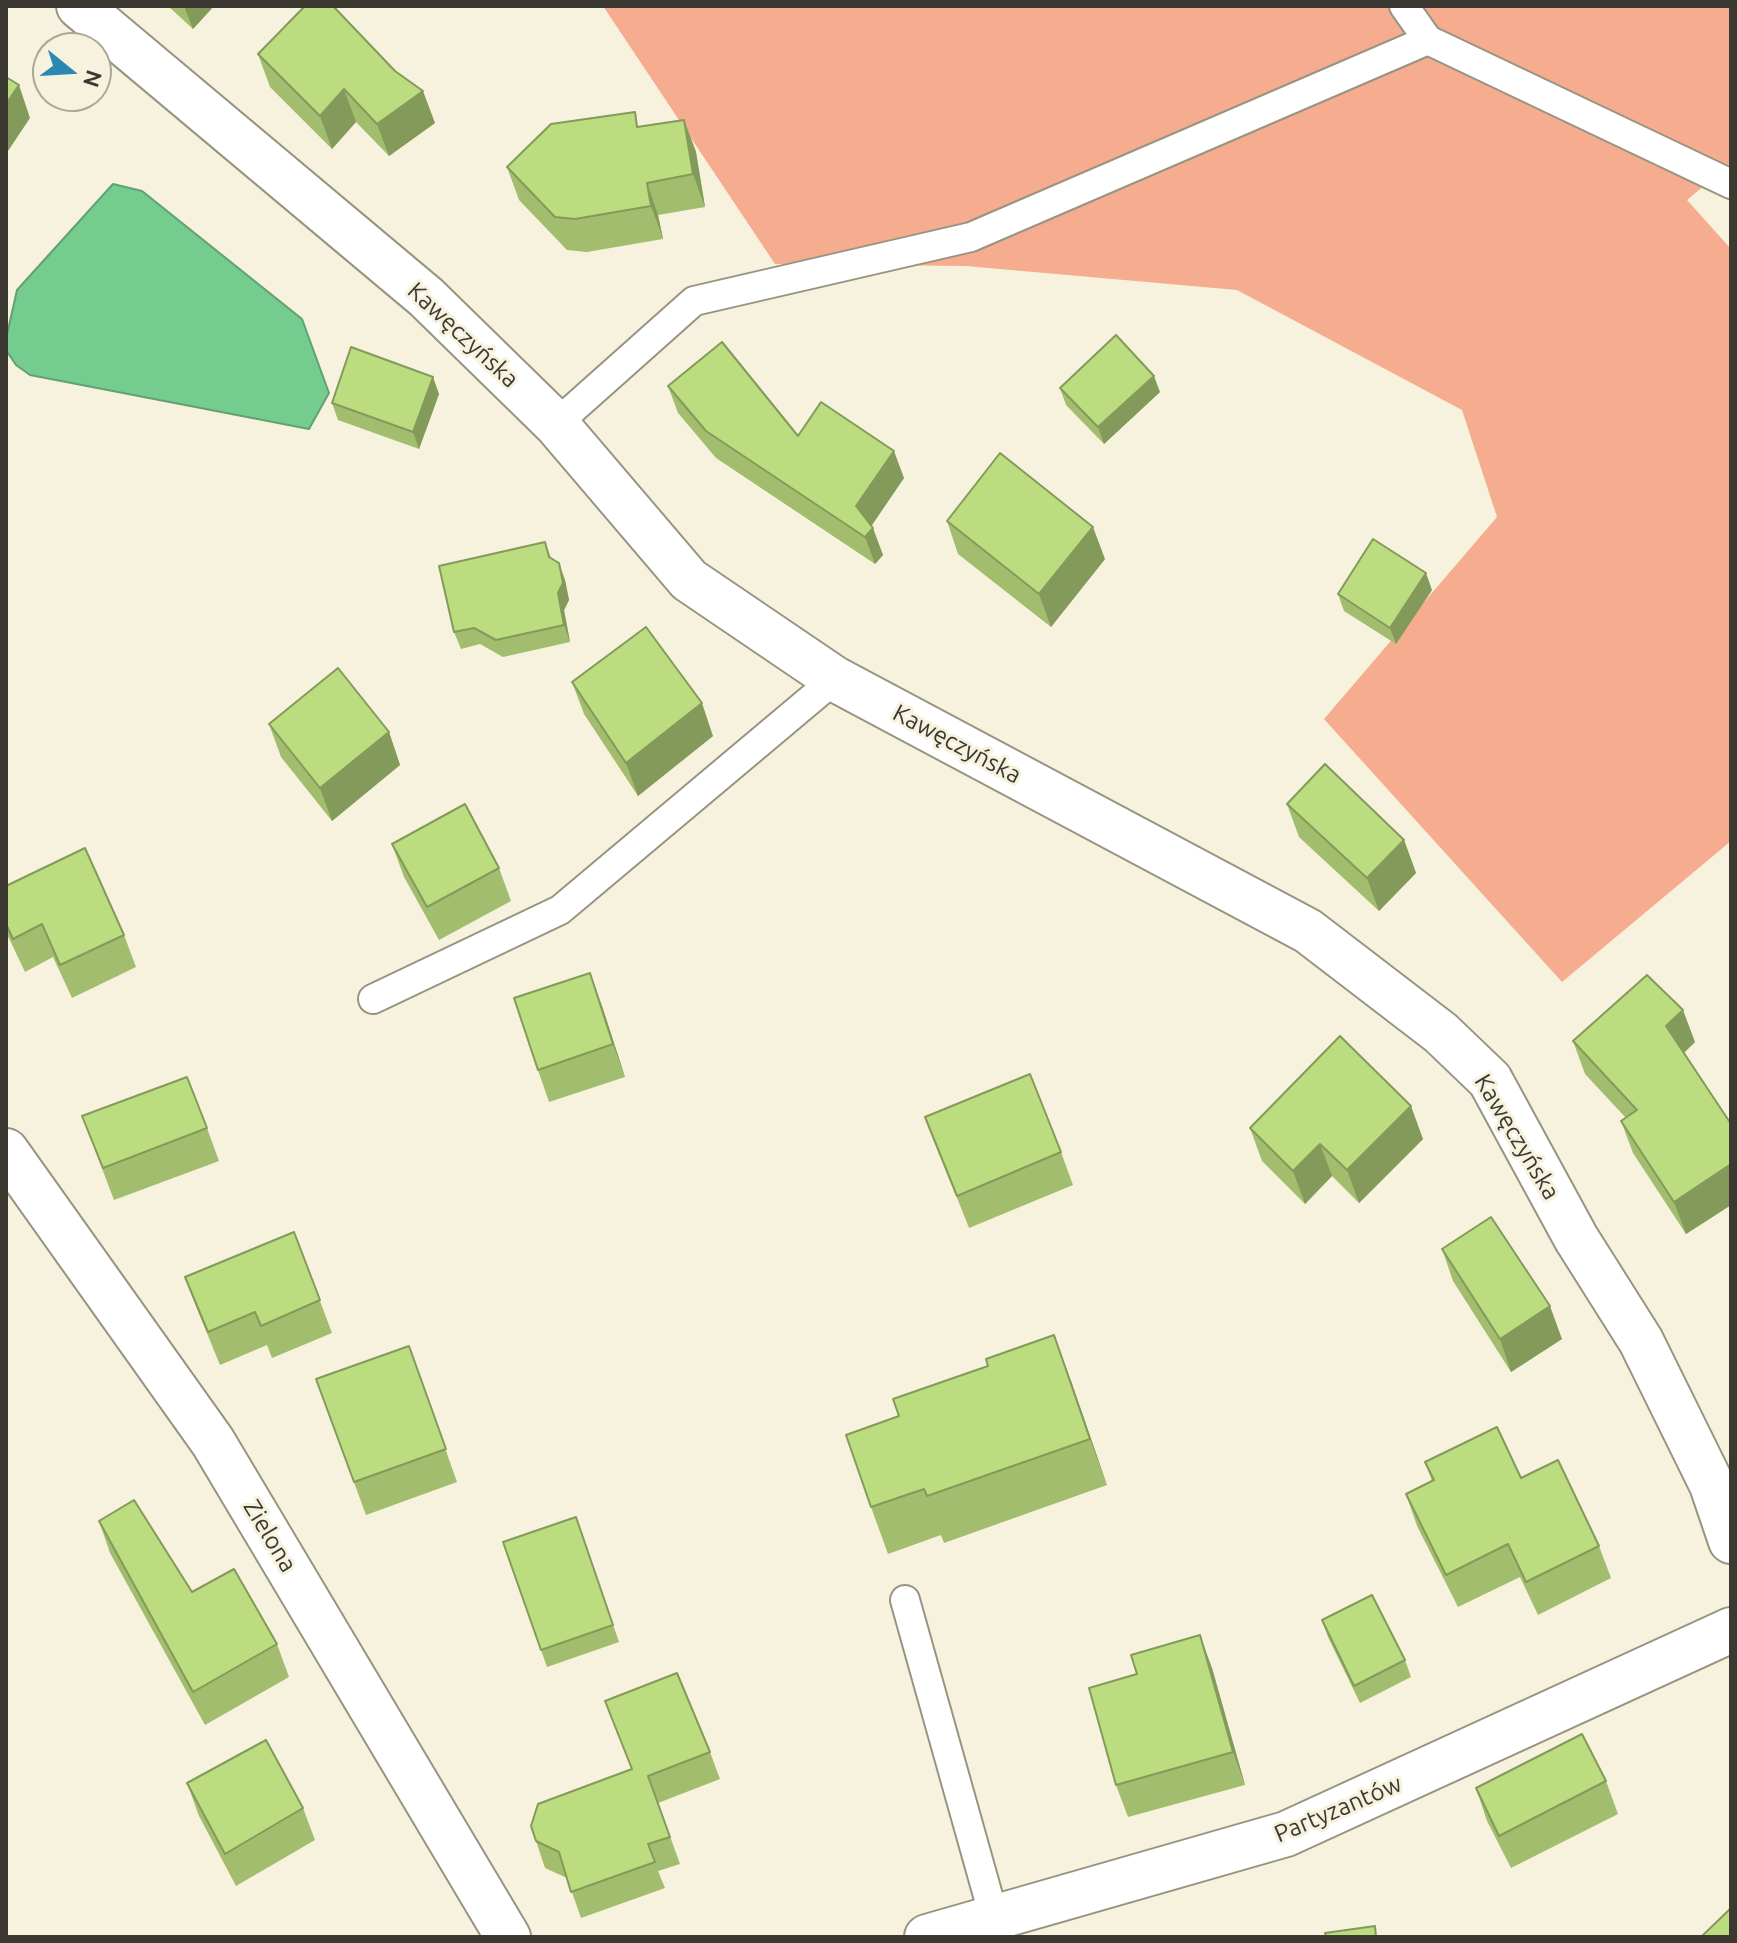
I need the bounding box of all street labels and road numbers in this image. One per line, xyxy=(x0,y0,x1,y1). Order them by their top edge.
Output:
street label: Kawęczyńska xyxy=(402,276,524,394)
street label: Kawęczyńska xyxy=(888,698,1026,790)
street label: Kawęczyńska xyxy=(1468,1069,1566,1205)
street label: Zielona xyxy=(237,1495,303,1577)
street label: Partyzantów xyxy=(1270,1769,1406,1849)

